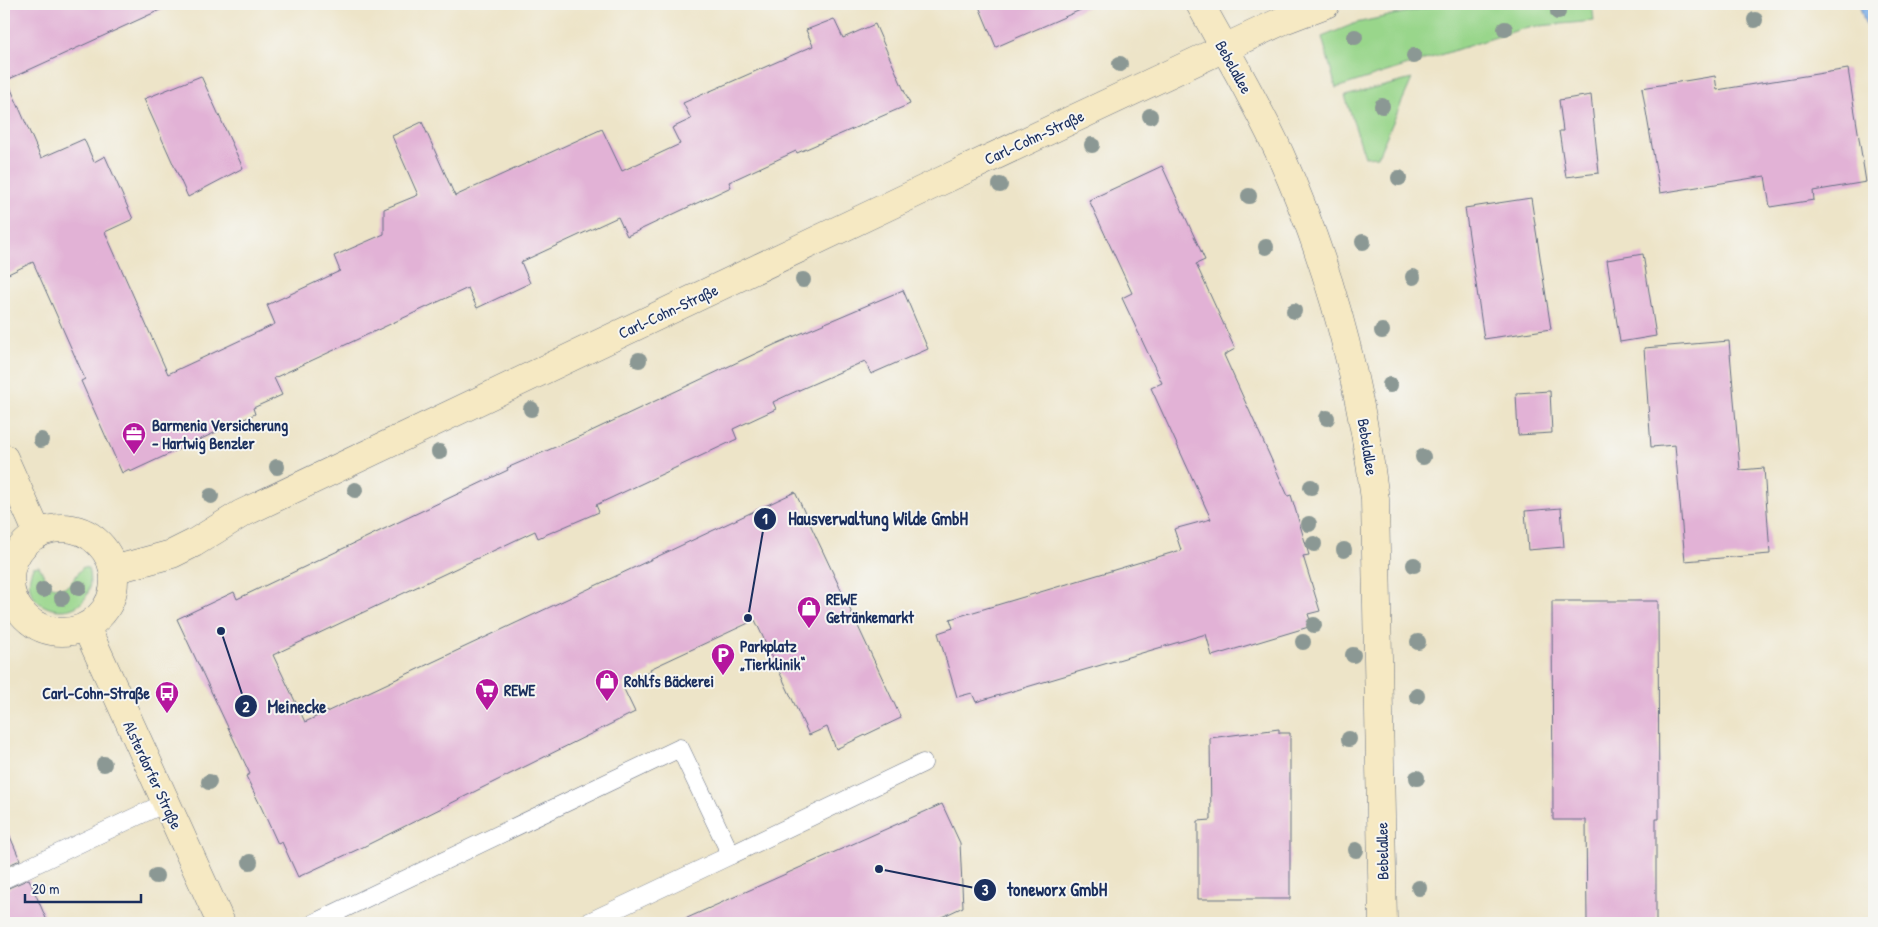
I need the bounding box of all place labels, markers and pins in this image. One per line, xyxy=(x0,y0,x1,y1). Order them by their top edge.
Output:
place label: Barmenia Versicherung - Hartwig Benzler xyxy=(152,414,288,455)
office icon: Barmenia Versicherung - Hartwig Benzler xyxy=(121,421,147,455)
callout: Hausverwaltung Wilde GmbH xyxy=(753,502,978,535)
place label: REWE Getränkemarkt xyxy=(826,588,914,628)
shop icon: REWE Getränkemarkt xyxy=(796,595,822,629)
place label: Parkplatz „Tierklinik“ xyxy=(740,635,805,675)
parking icon: Parkplatz „Tierklinik“ xyxy=(710,642,736,676)
shop icon: Rohlfs Bäckerei xyxy=(594,668,620,702)
place label: Rohlfs Bäckerei xyxy=(624,670,714,692)
supermarket icon: REWE xyxy=(474,677,500,711)
place label: REWE xyxy=(504,679,536,701)
bus stop icon: Carl-Cohn-Straße xyxy=(154,680,180,714)
place label: Carl-Cohn-Straße xyxy=(42,682,151,705)
callout: Meinecke xyxy=(233,690,337,723)
callout: toneworx GmbH xyxy=(972,873,1118,906)

